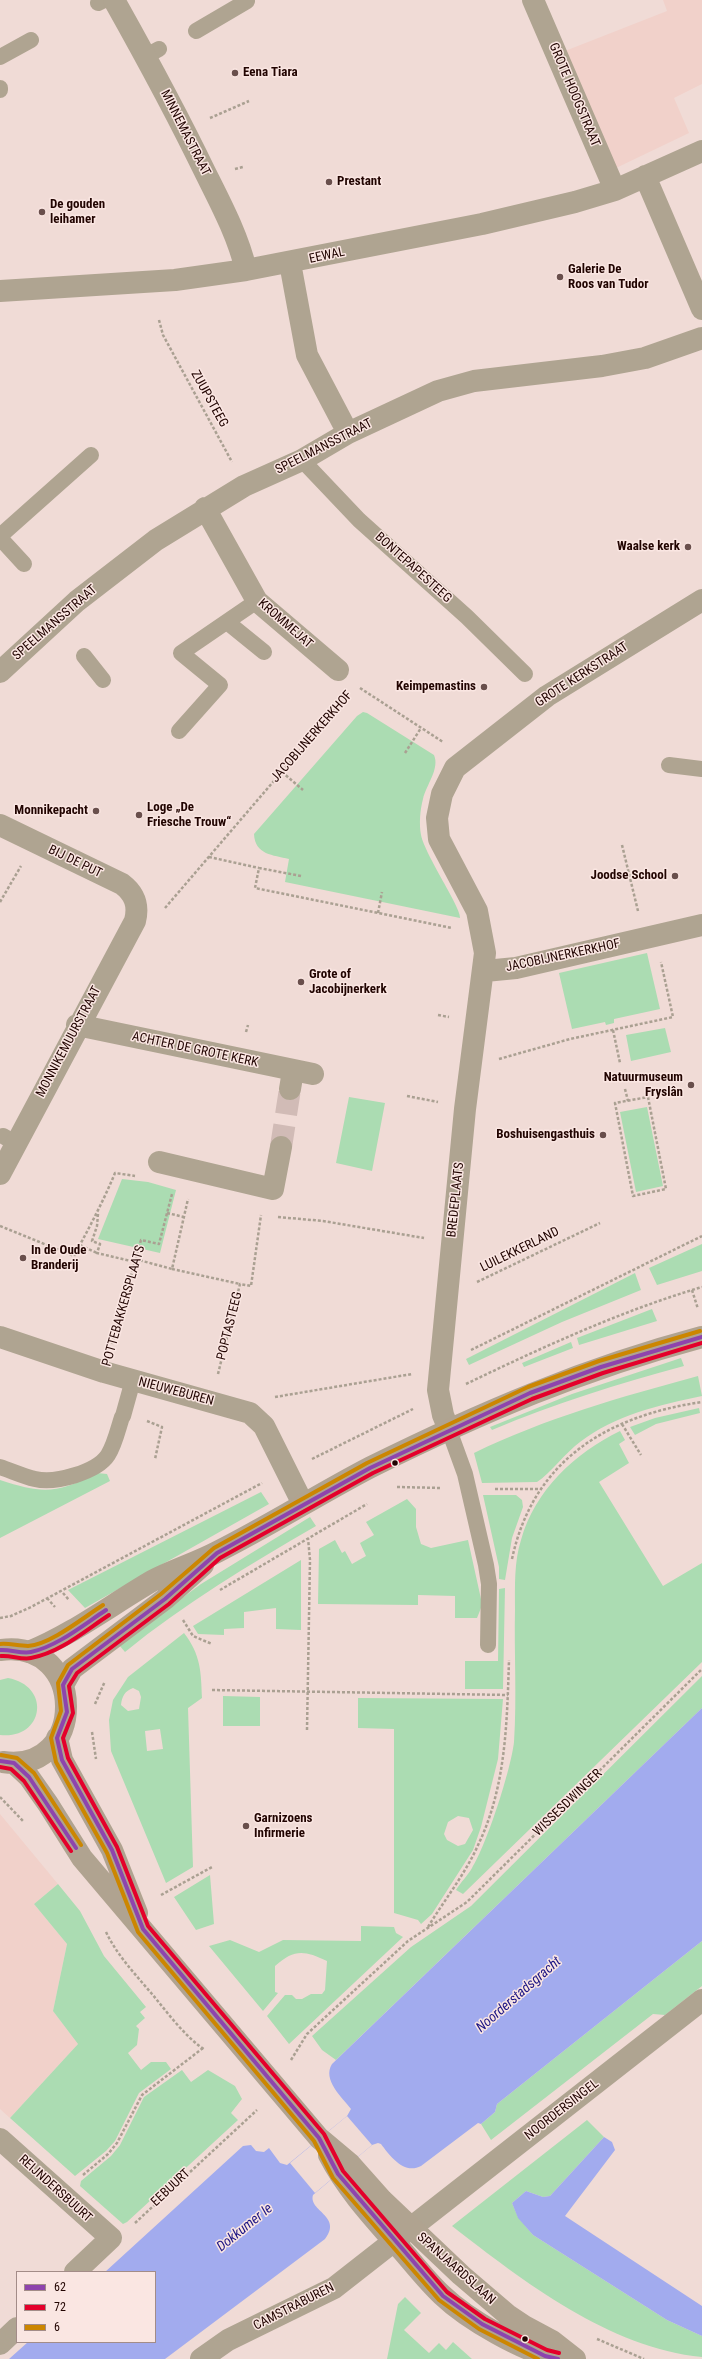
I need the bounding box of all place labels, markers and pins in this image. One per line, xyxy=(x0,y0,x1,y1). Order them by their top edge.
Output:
place label: Eena Tiara xyxy=(243,65,298,81)
marker: Eena Tiara xyxy=(230,68,240,78)
place label: Prestant xyxy=(337,174,381,190)
marker: Prestant xyxy=(324,177,334,187)
place label: De gouden leihamer xyxy=(50,197,105,228)
marker: De gouden leihamer xyxy=(37,207,47,217)
place label: Galerie De Roos van Tudor xyxy=(568,262,649,293)
marker: Galerie De Roos van Tudor xyxy=(555,272,565,282)
place label: Waalse kerk xyxy=(617,539,680,555)
marker: Waalse kerk xyxy=(683,542,693,552)
place label: Keimpemastins xyxy=(396,679,476,695)
marker: Keimpemastins xyxy=(479,682,489,692)
place label: Loge „De Friesche Trouw“ xyxy=(147,800,231,831)
place label: Monnikepacht xyxy=(14,803,88,819)
marker: Monnikepacht xyxy=(91,806,101,816)
marker: Loge „De Friesche Trouw“ xyxy=(134,810,144,820)
place label: Joodse School xyxy=(591,868,667,884)
marker: Joodse School xyxy=(670,871,680,881)
place label: Grote of Jacobijnerkerk xyxy=(309,967,387,998)
marker: Grote of Jacobijnerkerk xyxy=(296,977,306,987)
place label: Natuurmuseum Fryslân xyxy=(604,1070,683,1101)
marker: Natuurmuseum Fryslân xyxy=(686,1080,696,1090)
place label: Boshuisengasthuis xyxy=(496,1127,595,1143)
marker: Boshuisengasthuis xyxy=(598,1130,608,1140)
place label: In de Oude Branderij xyxy=(31,1243,86,1274)
marker: In de Oude Branderij xyxy=(18,1253,28,1263)
unlabelled marker xyxy=(390,1458,400,1468)
place label: Garnizoens Infirmerie xyxy=(254,1811,312,1842)
marker: Garnizoens Infirmerie xyxy=(241,1821,251,1831)
unlabelled marker xyxy=(520,2334,530,2344)

